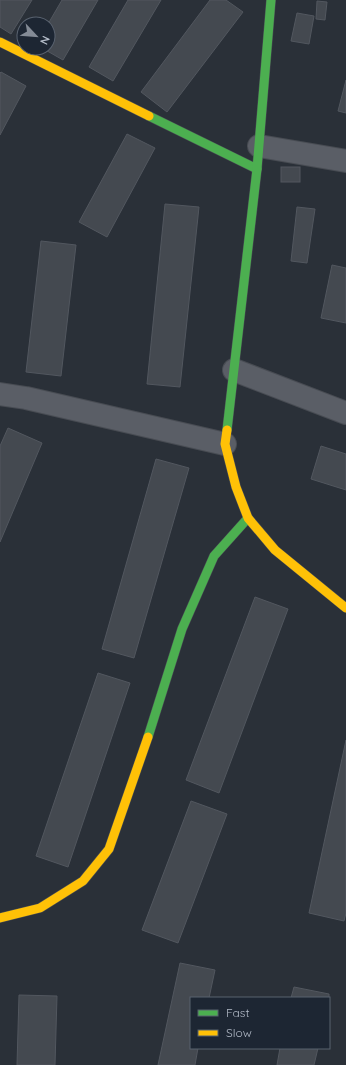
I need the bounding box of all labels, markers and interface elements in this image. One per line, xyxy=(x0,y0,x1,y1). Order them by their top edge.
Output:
north arrow xyxy=(16,16,56,56)
text: N xyxy=(37,34,53,47)
legend xyxy=(190,997,330,1049)
text: Fast xyxy=(226,1005,250,1020)
text: Slow xyxy=(226,1025,252,1040)

